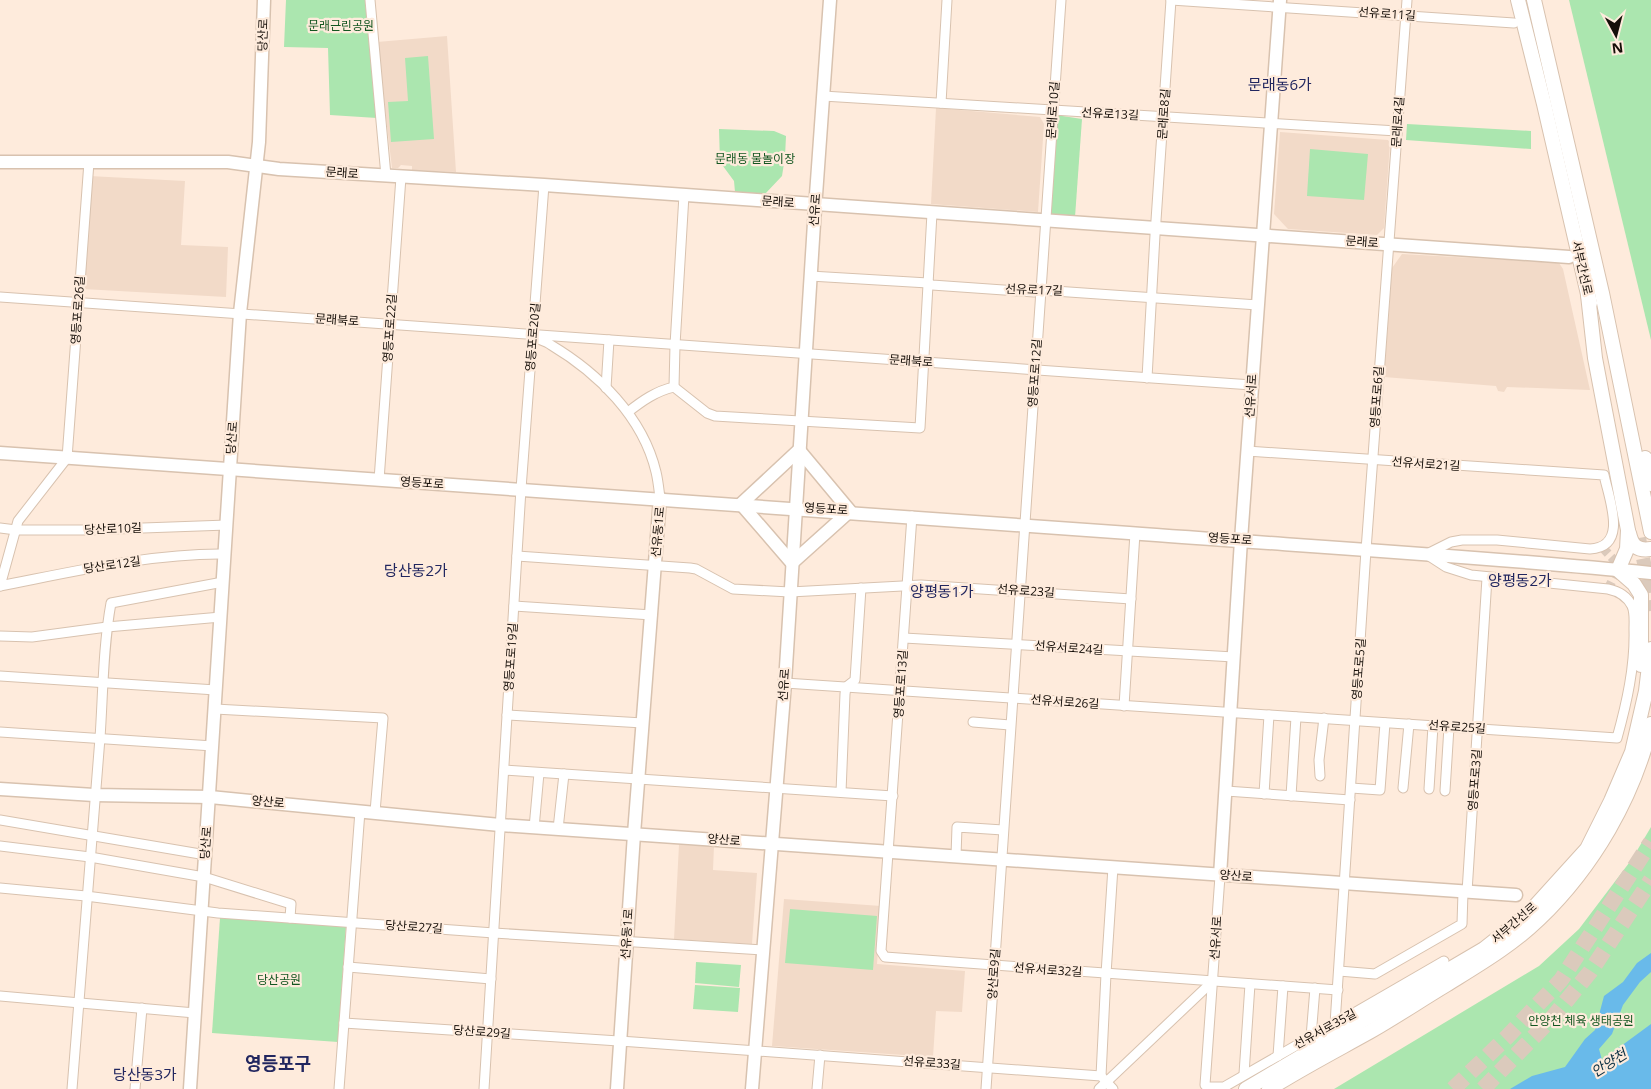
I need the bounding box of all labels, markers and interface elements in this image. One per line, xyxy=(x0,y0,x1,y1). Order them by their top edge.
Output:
street label: 선유로11길 xyxy=(1358,3,1417,24)
north arrow xyxy=(1591,10,1641,60)
park label: 문래근린공원 xyxy=(308,17,374,34)
street label: 당산로 xyxy=(253,18,272,52)
text: N xyxy=(1611,38,1624,59)
district label: 문래동6가 xyxy=(1248,74,1312,94)
street label: 문래로10길 xyxy=(1042,80,1063,139)
street label: 문래로8길 xyxy=(1153,88,1174,140)
street label: 문래로4길 xyxy=(1387,96,1408,148)
street label: 선유로13길 xyxy=(1081,103,1139,124)
park label: 문래동 물놀이장 xyxy=(715,150,795,167)
street label: 문래로 xyxy=(325,163,359,182)
street label: 문래로 xyxy=(761,192,795,211)
street label: 선유로 xyxy=(805,193,824,227)
street label: 문래로 xyxy=(1345,232,1379,251)
street label: 서부간선로 xyxy=(1568,239,1597,297)
street label: 영등포로26길 xyxy=(67,275,88,345)
street label: 선유로17길 xyxy=(1005,280,1063,299)
street label: 영등포로22길 xyxy=(379,293,400,363)
street label: 영등포로20길 xyxy=(521,302,544,372)
street label: 문래북로 xyxy=(314,309,360,330)
street label: 영등포로12길 xyxy=(1024,338,1045,408)
street label: 문래북로 xyxy=(888,350,934,371)
street label: 영등포로6길 xyxy=(1366,365,1387,429)
street label: 선유서로 xyxy=(1240,373,1261,419)
street label: 당산로 xyxy=(222,421,241,455)
street label: 선유서로21길 xyxy=(1391,453,1461,474)
street label: 영등포로 xyxy=(399,472,445,493)
street label: 영등포로 xyxy=(803,498,849,519)
street label: 선유동1로 xyxy=(647,506,668,558)
street label: 당산로10길 xyxy=(84,519,142,538)
street label: 영등포로 xyxy=(1207,528,1253,549)
street label: 당산로12길 xyxy=(82,552,142,577)
district label: 당산동2가 xyxy=(384,560,448,580)
district label: 양평동2가 xyxy=(1488,570,1552,590)
street label: 선유로23길 xyxy=(997,580,1056,601)
district label: 양평동1가 xyxy=(910,581,974,601)
street label: 영등포로19길 xyxy=(500,622,521,692)
street label: 선유서로24길 xyxy=(1034,637,1104,658)
street label: 영등포로5길 xyxy=(1348,637,1369,701)
street label: 영등포로13길 xyxy=(890,649,911,719)
street label: 선유로 xyxy=(774,668,793,702)
street label: 선유서로26길 xyxy=(1030,691,1100,712)
street label: 선유로25길 xyxy=(1428,716,1487,737)
street label: 영등포로3길 xyxy=(1464,748,1485,812)
street label: 양산로 xyxy=(251,792,285,811)
street label: 당산로 xyxy=(196,826,215,860)
street label: 양산로 xyxy=(707,830,741,849)
street label: 양산로 xyxy=(1219,866,1253,885)
street label: 서부간선로 xyxy=(1487,898,1540,947)
street label: 선유동1로 xyxy=(616,908,637,960)
street label: 선유서로 xyxy=(1205,915,1226,961)
street label: 당산로27길 xyxy=(385,916,444,937)
street label: 양산로9길 xyxy=(983,948,1004,1000)
street label: 선유서로32길 xyxy=(1013,959,1083,980)
park label: 당산공원 xyxy=(257,971,301,988)
street label: 선유서로35길 xyxy=(1290,1004,1359,1053)
park label: 안양천 체육 생태공원 xyxy=(1528,1012,1634,1029)
street label: 당산로29길 xyxy=(453,1021,512,1042)
water label: 안양천 xyxy=(1587,1044,1631,1081)
district label: 영등포구 xyxy=(245,1051,311,1075)
street label: 선유로33길 xyxy=(903,1052,962,1073)
district label: 당산동3가 xyxy=(113,1064,177,1084)

